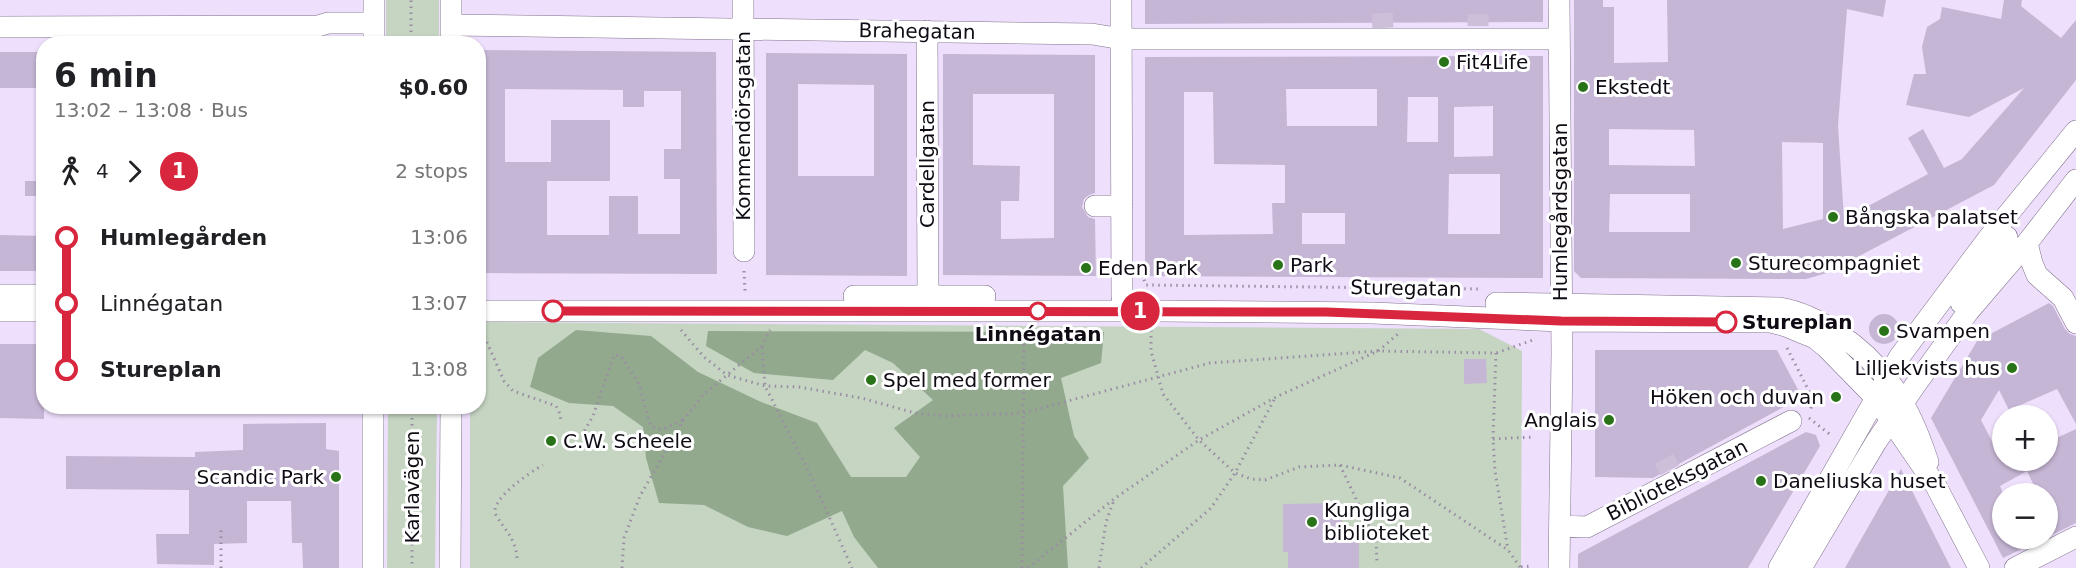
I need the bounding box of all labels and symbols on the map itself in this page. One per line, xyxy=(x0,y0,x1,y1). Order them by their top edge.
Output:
street label: Brahegatan xyxy=(858,18,976,44)
street label: Kommendörsgatan xyxy=(731,31,755,221)
place label: Fit4Life xyxy=(1456,50,1528,74)
marker: Fit4Life xyxy=(1437,55,1451,69)
place label: Ekstedt xyxy=(1595,75,1670,99)
marker: Ekstedt xyxy=(1576,80,1590,94)
street label: Cardellgatan xyxy=(915,100,939,228)
street label: Humlegårdsgatan xyxy=(1548,123,1572,301)
place label: Bångska palatset xyxy=(1845,205,2018,229)
marker: Bångska palatset xyxy=(1826,210,1840,224)
place label: Sturecompagniet xyxy=(1748,251,1920,275)
place label: Park xyxy=(1290,253,1334,277)
place label: Eden Park xyxy=(1098,256,1198,280)
marker: Sturecompagniet xyxy=(1729,256,1743,270)
marker: Park xyxy=(1271,258,1285,272)
marker: Eden Park xyxy=(1079,261,1093,275)
street label: Sturegatan xyxy=(1350,275,1462,301)
line badge: 1 xyxy=(1120,292,1160,330)
unlabelled marker xyxy=(542,300,564,322)
marker: Linnégatan xyxy=(1029,302,1047,320)
place label: Stureplan xyxy=(1742,310,1853,334)
marker: Stureplan xyxy=(1715,311,1737,333)
place label: Svampen xyxy=(1896,319,1990,343)
place label: Linnégatan xyxy=(975,322,1101,346)
marker: Svampen xyxy=(1877,324,1891,338)
place label: Lilljekvists hus xyxy=(1855,356,2000,380)
marker: Lilljekvists hus xyxy=(2005,361,2019,375)
place label: Spel med former xyxy=(883,368,1051,392)
marker: Spel med former xyxy=(864,373,878,387)
place label: Höken och duvan xyxy=(1650,385,1824,409)
marker: Höken och duvan xyxy=(1829,390,1843,404)
place label: Anglais xyxy=(1524,408,1597,432)
marker: Anglais xyxy=(1602,413,1616,427)
place label: C.W. Scheele xyxy=(563,429,692,453)
street label: Karlavägen xyxy=(400,431,424,543)
marker: C.W. Scheele xyxy=(544,434,558,448)
street label: Biblioteksgatan xyxy=(1602,434,1752,526)
place label: Scandic Park xyxy=(197,465,324,489)
place label: Daneliuska huset xyxy=(1773,469,1946,493)
marker: Scandic Park xyxy=(329,470,343,484)
marker: Daneliuska huset xyxy=(1754,474,1768,488)
place label: Kungliga biblioteket xyxy=(1324,498,1430,545)
marker: Kungliga biblioteket xyxy=(1305,515,1319,529)

